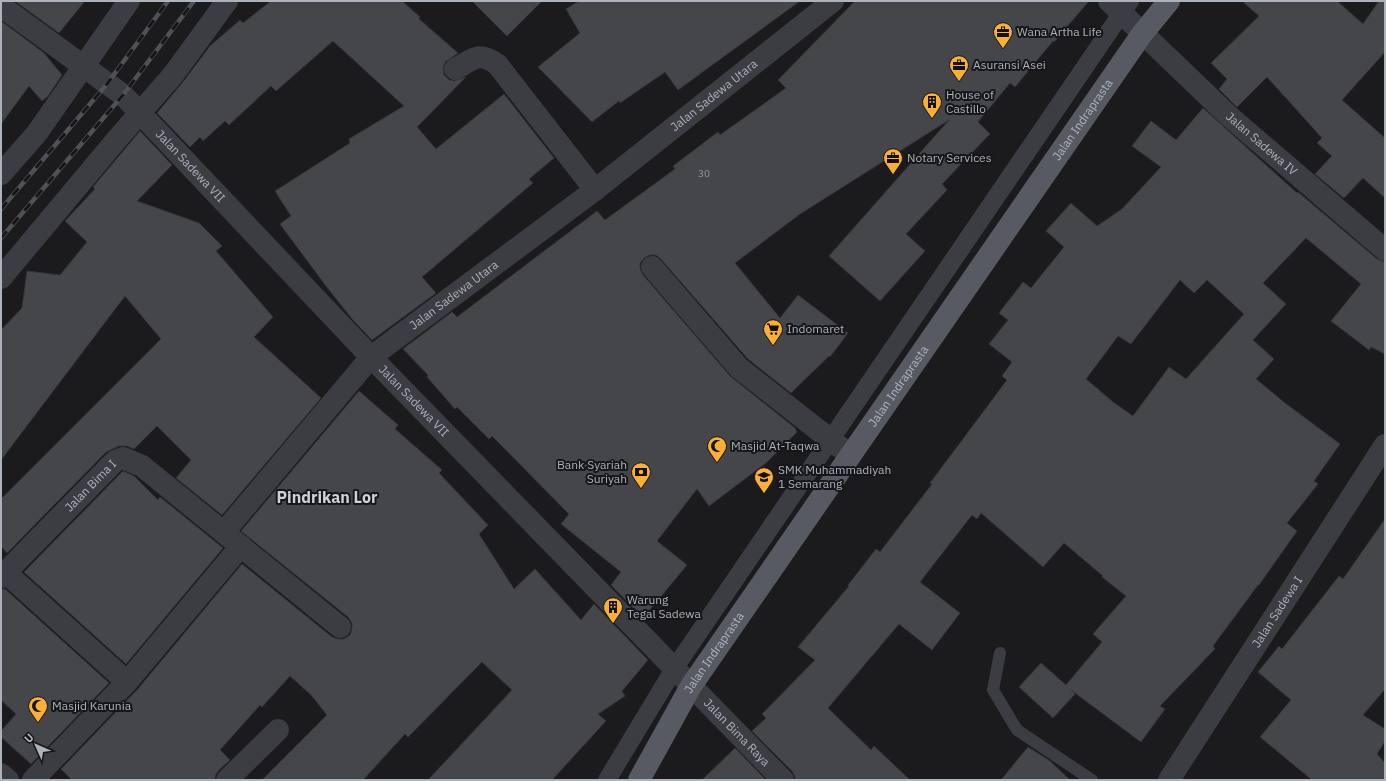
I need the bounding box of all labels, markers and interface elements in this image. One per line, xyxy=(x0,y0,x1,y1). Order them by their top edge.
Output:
office icon: Wana Artha Life xyxy=(992,21,1014,49)
place label: Wana Artha Life xyxy=(1017,24,1102,39)
office icon: Asuransi Asei xyxy=(948,54,970,82)
street label: Jalan Sadewa Utara xyxy=(667,56,761,134)
place label: Asuransi Asei xyxy=(973,57,1046,72)
street label: Jalan Indraprasta xyxy=(1049,75,1116,163)
place label: House of Castillo xyxy=(946,87,994,116)
building icon: House of Castillo xyxy=(921,91,943,119)
street label: Jalan Sadewa IV xyxy=(1223,109,1301,179)
street label: Jalan Sadewa VII xyxy=(153,126,229,205)
office icon: Notary Services xyxy=(882,147,904,175)
place label: Notary Services xyxy=(907,150,992,165)
house number: 30 xyxy=(698,167,710,180)
street label: Jalan Sadewa Utara xyxy=(406,257,501,333)
supermarket icon: Indomaret xyxy=(762,318,784,346)
place label: Indomaret xyxy=(787,321,844,336)
street label: Jalan Indraprasta xyxy=(865,342,932,429)
street label: Jalan Sadewa VII xyxy=(376,362,452,440)
mosque icon: Masjid At-Taqwa xyxy=(706,435,728,463)
place label: Masjid At-Taqwa xyxy=(731,438,820,453)
street label: Jalan Bima I xyxy=(61,456,119,515)
place label: Bank Syariah Suriyah xyxy=(557,457,627,486)
bank icon: Bank Syariah Suriyah xyxy=(630,461,652,489)
place label: SMK Muhammadiyah 1 Semarang xyxy=(778,462,891,491)
school or university icon: SMK Muhammadiyah 1 Semarang xyxy=(753,466,775,494)
district label: Pindrikan Lor xyxy=(277,487,378,507)
street label: Jalan Sadewa I xyxy=(1248,573,1306,650)
place label: Warung Tegal Sadewa xyxy=(627,592,701,621)
building icon: Warung Tegal Sadewa xyxy=(602,596,624,624)
street label: Jalan Indraprasta xyxy=(681,608,747,696)
mosque icon: Masjid Karunia xyxy=(27,695,49,723)
street label: Jalan Bima Raya xyxy=(701,695,774,770)
place label: Masjid Karunia xyxy=(52,698,132,713)
north arrow xyxy=(16,725,56,765)
text: U xyxy=(21,730,37,746)

